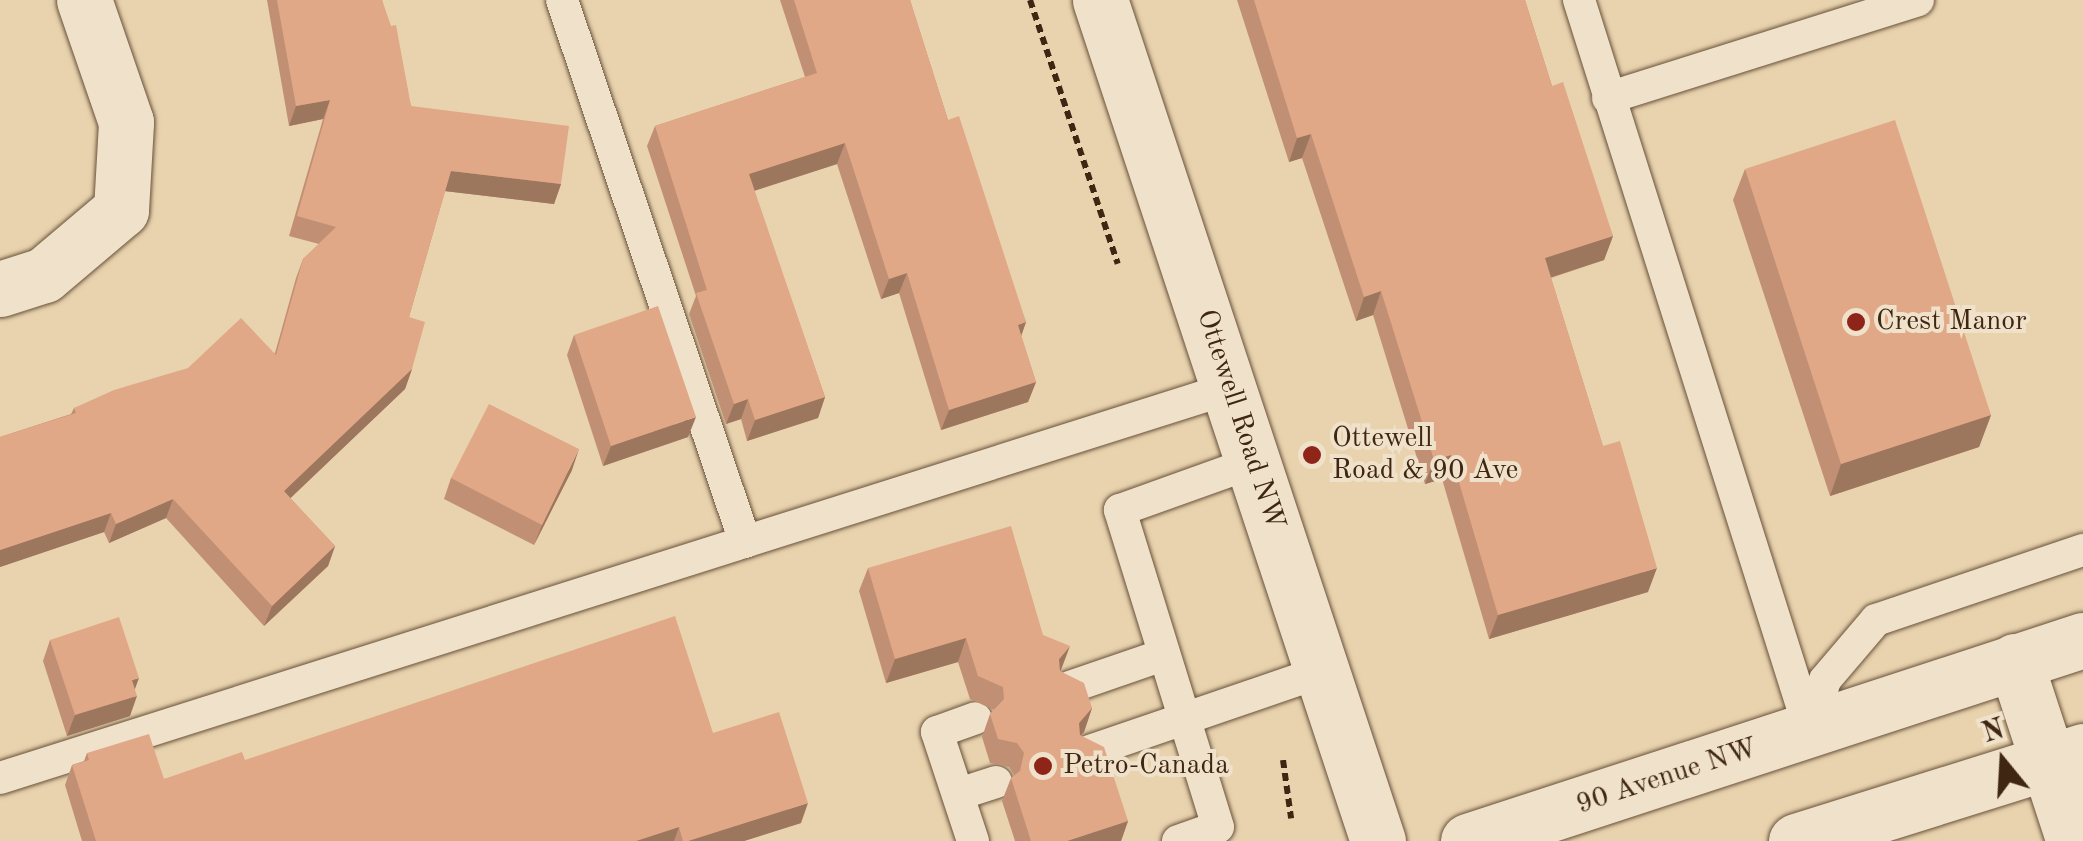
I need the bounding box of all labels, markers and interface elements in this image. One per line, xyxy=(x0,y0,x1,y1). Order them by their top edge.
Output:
street label: Ottewell Road NW xyxy=(1188,305,1292,535)
place label: Crest Manor xyxy=(1876,305,2027,339)
marker: Crest Manor xyxy=(1845,311,1867,333)
place label: Ottewell Road & 90 Ave xyxy=(1332,422,1518,488)
marker: Ottewell Road & 90 Ave xyxy=(1301,444,1323,466)
north arrow xyxy=(1953,711,2053,811)
text: N xyxy=(1979,716,2008,749)
street label: 90 Avenue NW xyxy=(1572,732,1762,822)
place label: Petro-Canada xyxy=(1063,749,1229,783)
marker: Petro-Canada xyxy=(1032,755,1054,777)

